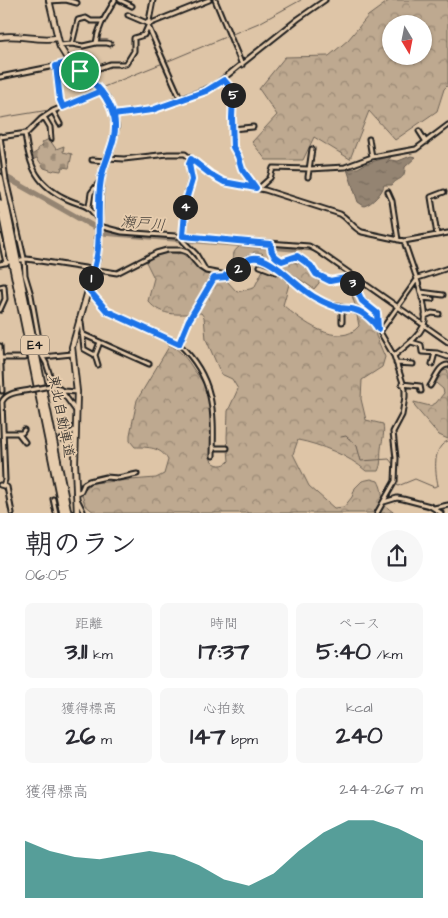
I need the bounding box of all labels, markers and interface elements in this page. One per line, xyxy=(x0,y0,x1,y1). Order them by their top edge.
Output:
north arrow xyxy=(382,15,432,65)
map controls xyxy=(382,15,432,65)
pin xyxy=(59,50,101,92)
icon: arrive xyxy=(66,57,94,85)
pin: 5 xyxy=(220,82,246,108)
text: 5 xyxy=(229,85,238,105)
pin: 4 xyxy=(172,194,198,220)
text: 4 xyxy=(181,197,190,217)
water label: 瀬戸川 xyxy=(120,211,166,236)
pin: 2 xyxy=(226,256,250,282)
text: 2 xyxy=(234,259,243,279)
pin: 1 xyxy=(78,266,104,290)
text: 1 xyxy=(91,268,92,288)
pin: 3 xyxy=(340,270,364,296)
text: 3 xyxy=(349,273,356,293)
road number: E4 xyxy=(21,336,49,354)
street label: 東北自動車道 xyxy=(43,373,79,459)
text: 朝のラン xyxy=(25,525,137,564)
button: share xyxy=(371,530,423,582)
text: 06:05 xyxy=(25,564,69,586)
text: 距離 xyxy=(75,614,103,634)
text: 時間 xyxy=(210,614,238,634)
text: ペース xyxy=(339,614,380,634)
text: 3.11 xyxy=(65,634,87,669)
text: 17:37 xyxy=(199,634,249,669)
text: 5:40 xyxy=(316,634,371,669)
text: km xyxy=(87,645,113,665)
text: /km xyxy=(371,645,402,665)
text: kcal xyxy=(346,698,373,718)
text: 獲得標高 xyxy=(61,699,117,719)
text: 心拍数 xyxy=(203,699,245,719)
text: 240 xyxy=(336,718,383,753)
text: 26 xyxy=(65,719,95,754)
text: 147 xyxy=(190,719,226,754)
text: m xyxy=(95,730,112,750)
text: bpm xyxy=(226,730,258,750)
text: 244–267 m xyxy=(339,778,423,800)
text: 獲得標高 xyxy=(25,781,89,803)

